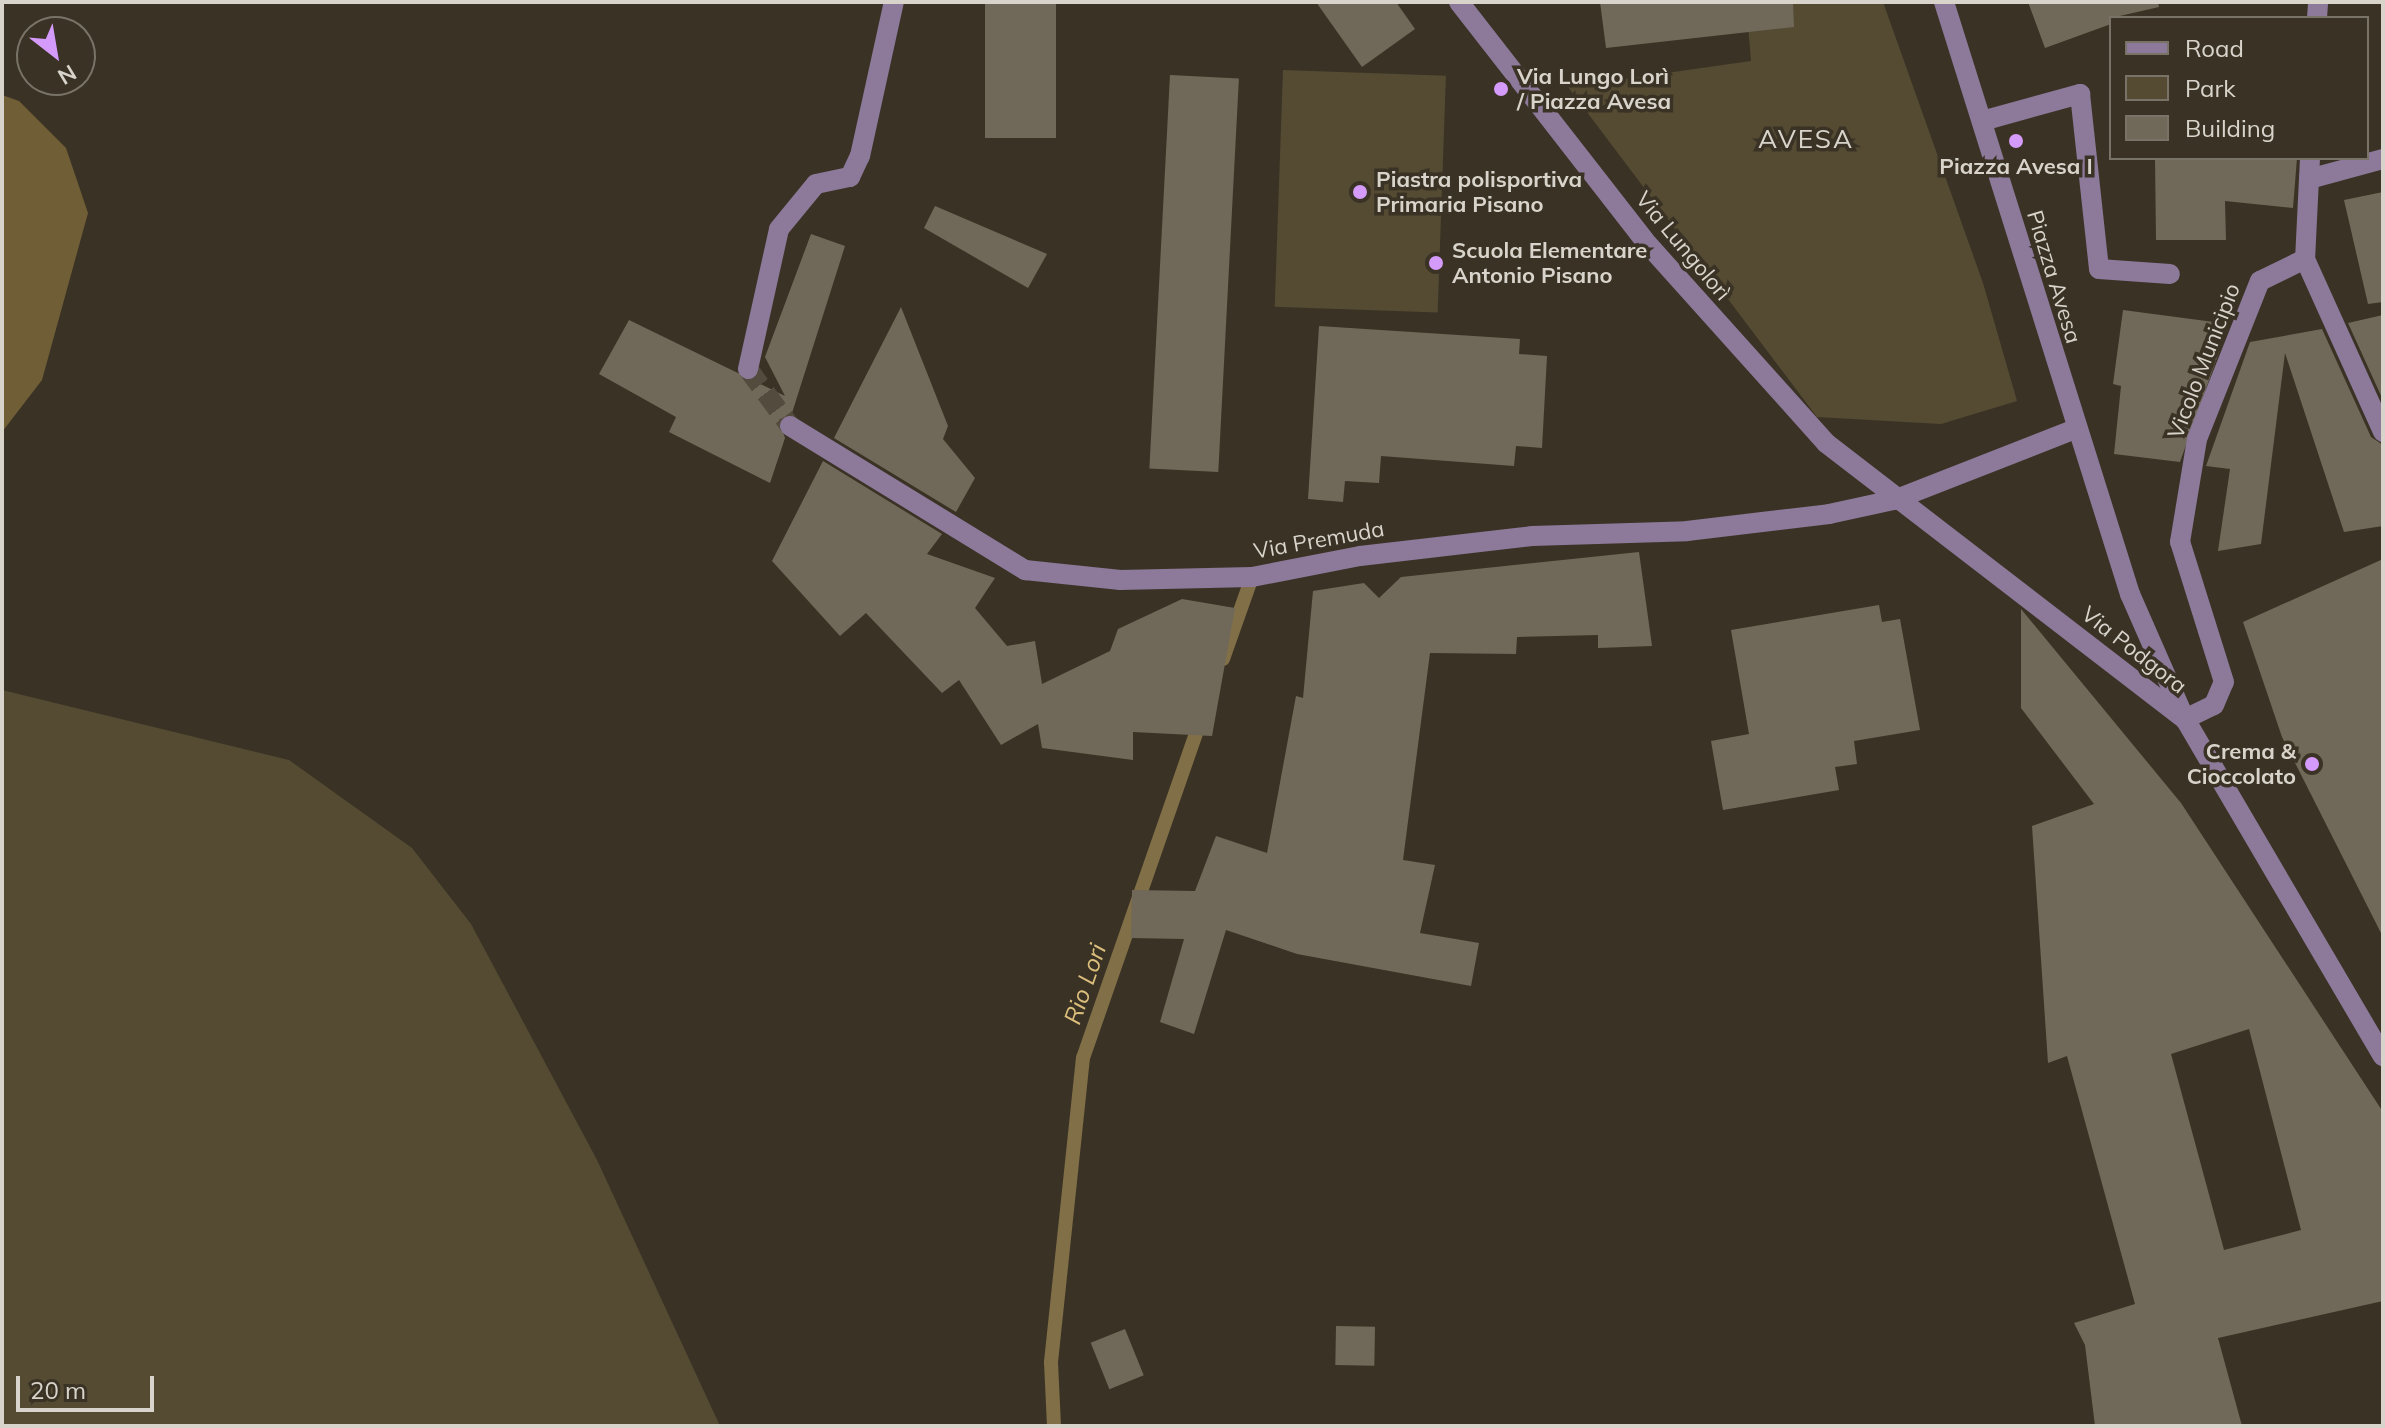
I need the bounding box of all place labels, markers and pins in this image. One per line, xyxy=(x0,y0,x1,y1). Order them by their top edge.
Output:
place label: Via Lungo Lorì / Piazza Avesa xyxy=(1517,63,1671,114)
marker: Via Lungo Lorì / Piazza Avesa xyxy=(1492,80,1510,98)
marker: Piazza Avesa I xyxy=(2007,132,2025,150)
place label: Piazza Avesa I xyxy=(1939,154,2093,180)
place label: Piastra polisportiva Primaria Pisano xyxy=(1376,166,1582,218)
marker: Piastra polisportiva Primaria Pisano xyxy=(1351,183,1369,201)
place label: Scuola Elementare Antonio Pisano xyxy=(1452,237,1647,288)
marker: Scuola Elementare Antonio Pisano xyxy=(1427,254,1445,272)
place label: Crema & Cioccolato xyxy=(2187,738,2296,790)
marker: Crema & Cioccolato xyxy=(2303,755,2321,773)

